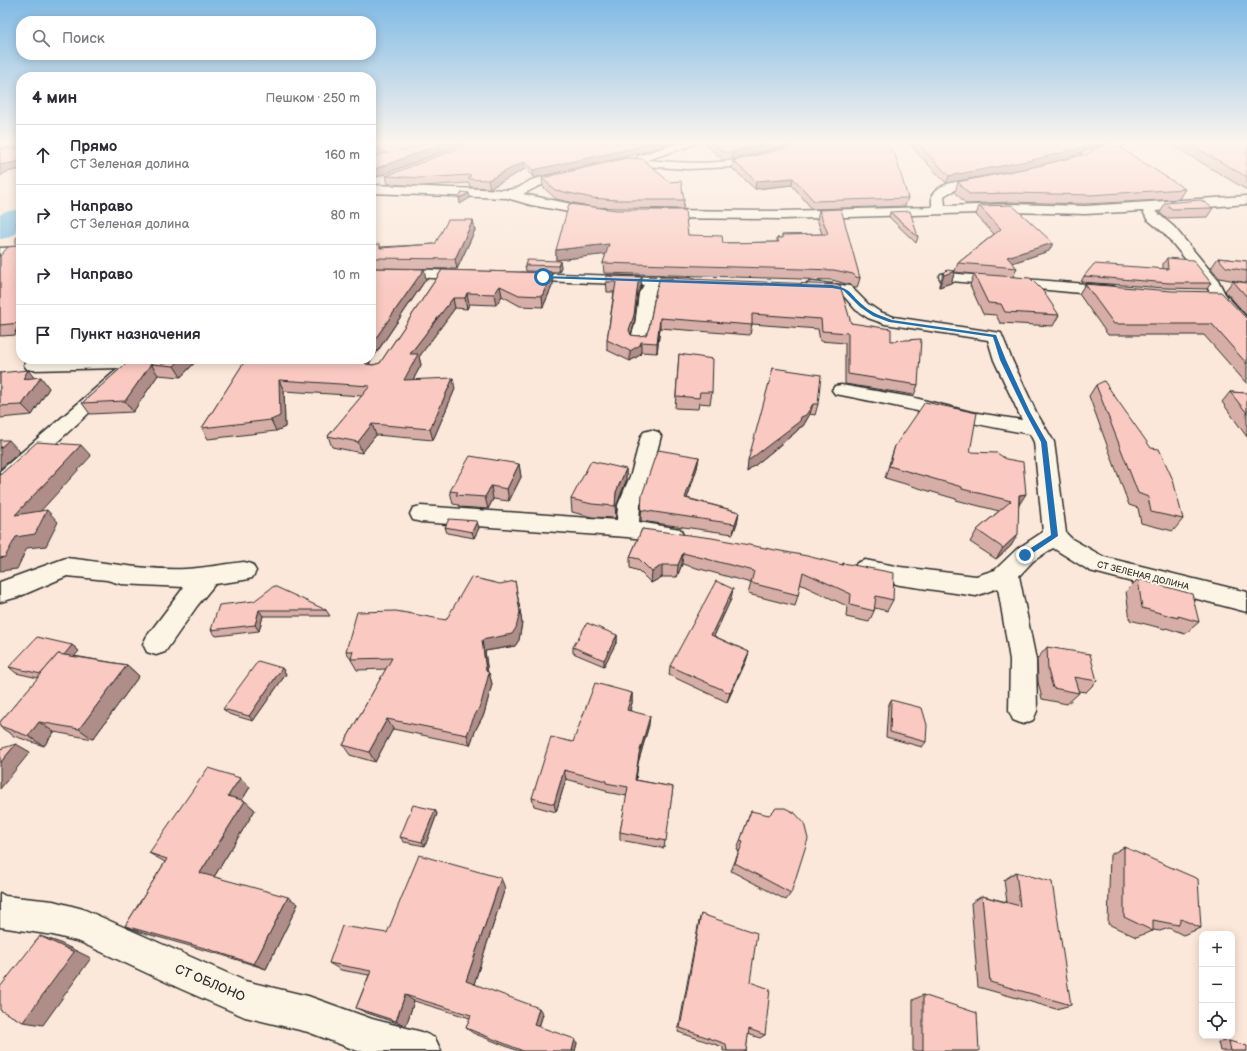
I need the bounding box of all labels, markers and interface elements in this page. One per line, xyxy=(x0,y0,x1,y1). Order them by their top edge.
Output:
search box xyxy=(16,16,376,60)
icon: search xyxy=(30,27,52,49)
text: Поиск xyxy=(62,29,105,48)
text: 4 мин xyxy=(32,88,77,108)
text: Пешком · 250 m xyxy=(265,90,360,106)
text: Прямо xyxy=(70,137,117,156)
icon: ahead xyxy=(32,144,54,166)
text: 160 m xyxy=(325,147,360,163)
text: СТ Зеленая долина xyxy=(70,156,189,172)
text: Направо xyxy=(70,197,133,216)
icon: right xyxy=(32,204,54,226)
text: 80 m xyxy=(331,207,360,223)
text: СТ Зеленая долина xyxy=(70,216,189,232)
icon: right xyxy=(32,264,54,286)
text: Направо xyxy=(70,265,133,284)
text: 10 m xyxy=(333,267,360,283)
route start xyxy=(534,268,552,286)
icon: arrive xyxy=(32,324,54,346)
text: Пункт назначения xyxy=(70,325,201,344)
route end xyxy=(1016,546,1034,564)
street label: СТ ЗЕЛЕНАЯ ДОЛИНА xyxy=(1096,559,1191,593)
map controls xyxy=(1199,931,1235,1039)
button: + xyxy=(1199,931,1235,967)
street label: СТ ОБЛОНО xyxy=(172,961,248,1005)
button: − xyxy=(1199,967,1235,1003)
button: locate xyxy=(1199,1003,1235,1039)

